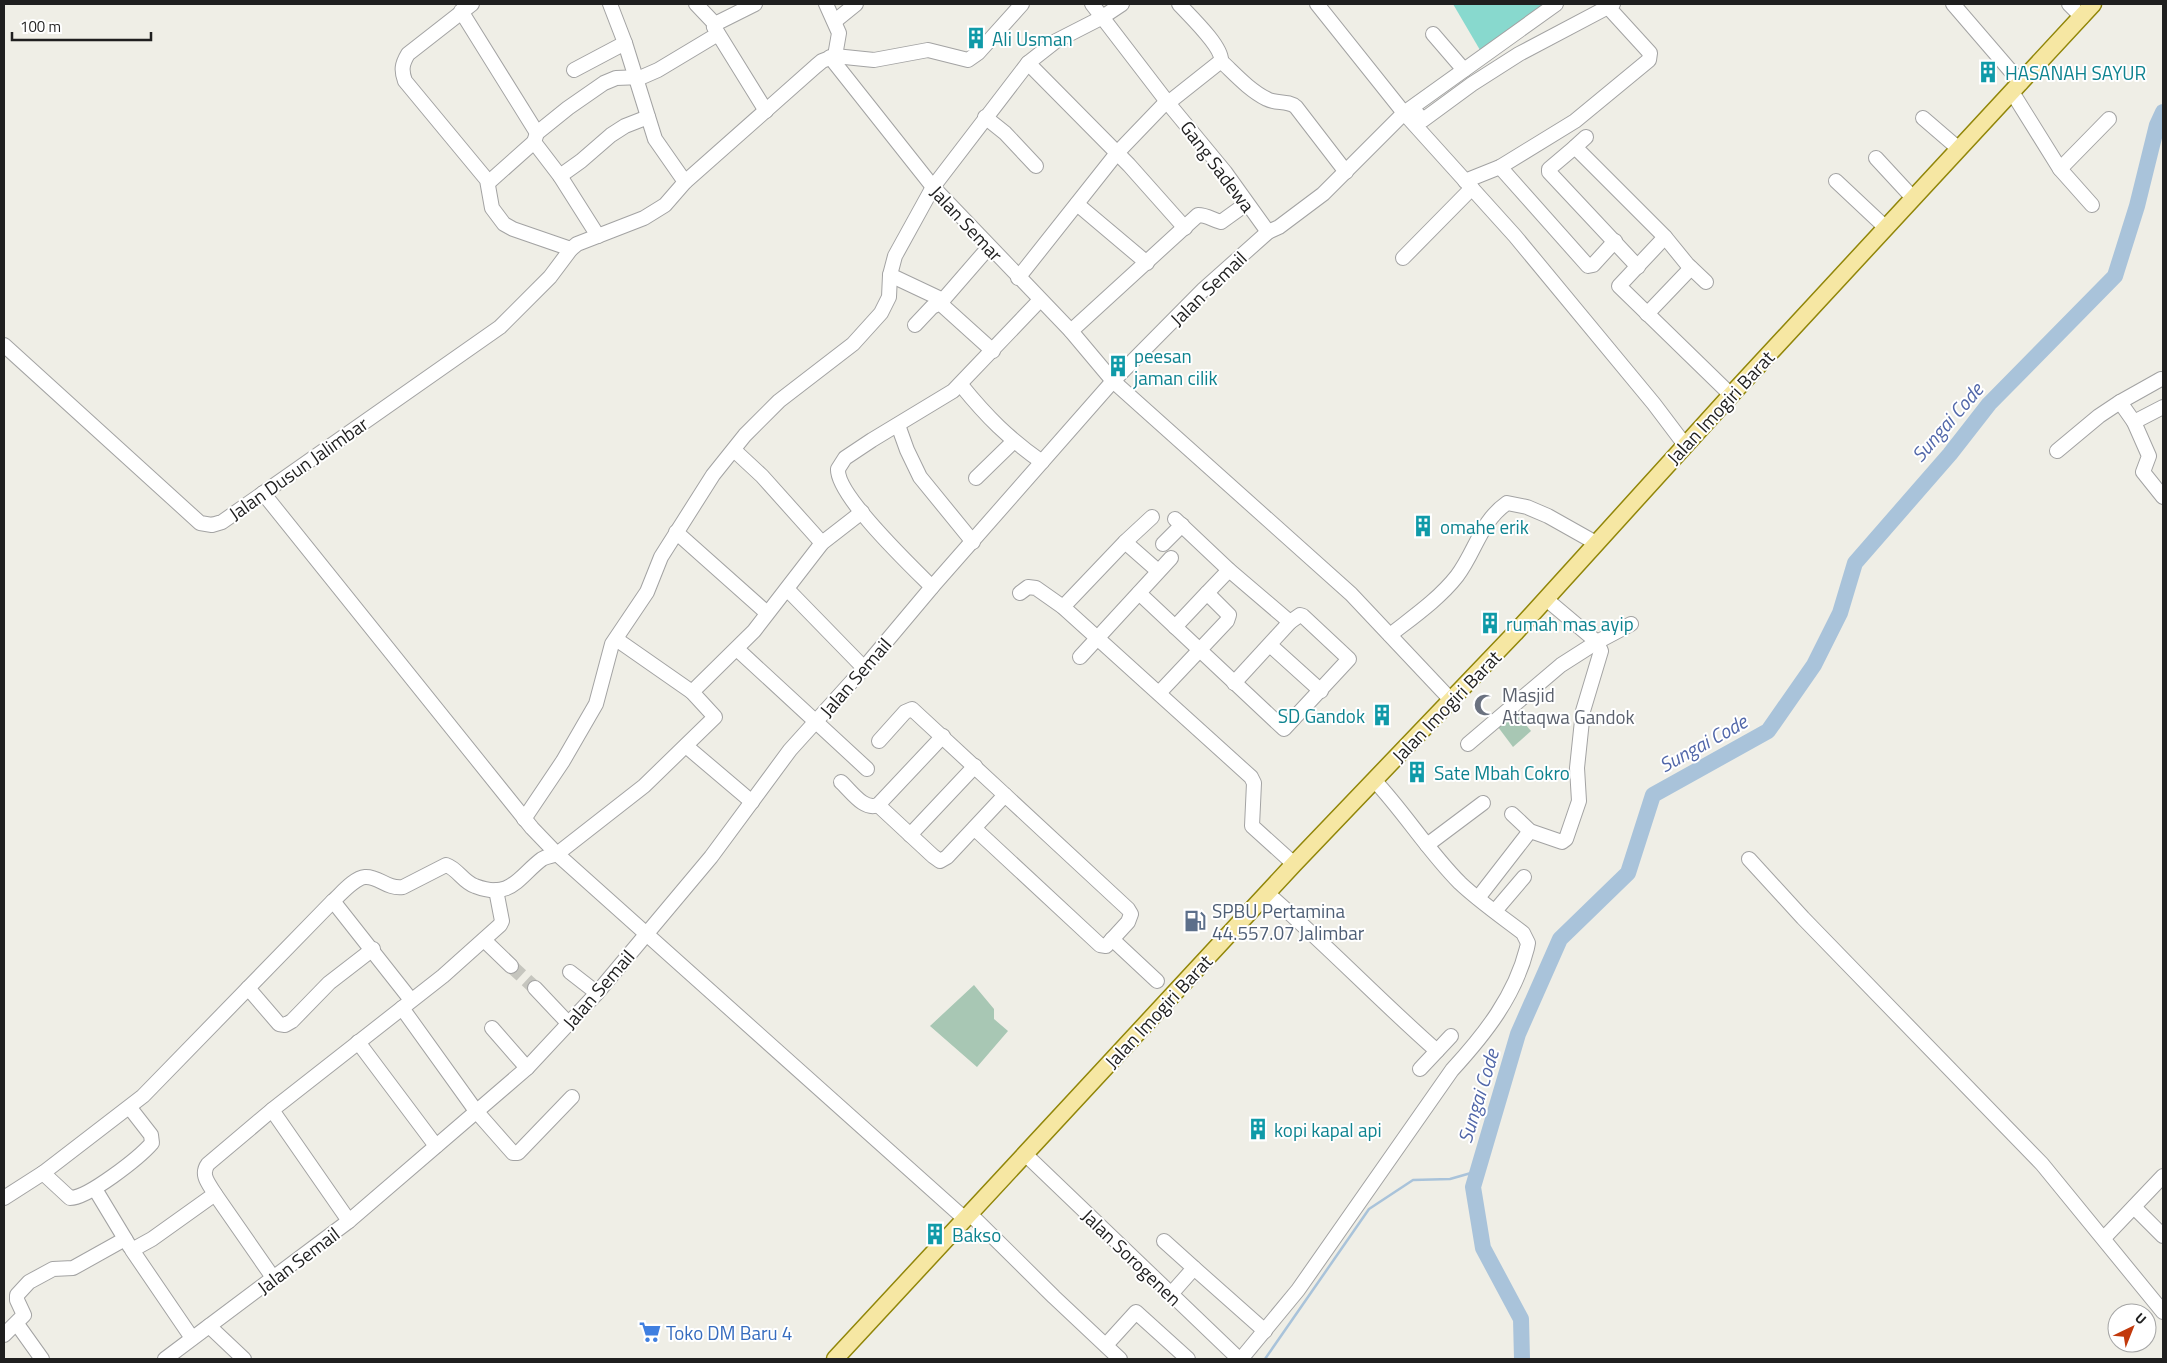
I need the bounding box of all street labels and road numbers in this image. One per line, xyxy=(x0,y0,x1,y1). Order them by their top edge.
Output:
street label: Gang Sadewa xyxy=(1174,114,1263,218)
street label: Jalan Semar xyxy=(924,178,1010,268)
street label: Jalan Semail xyxy=(1163,244,1253,332)
street label: Jalan Imogiri Barat xyxy=(1659,343,1781,471)
street label: Jalan Dusun Jalimbar xyxy=(222,409,374,527)
street label: Jalan Semail xyxy=(812,631,898,723)
street label: Jalan Imogiri Barat xyxy=(1385,643,1508,769)
street label: Jalan Semail xyxy=(555,943,641,1035)
street label: Jalan Imogiri Barat xyxy=(1097,947,1219,1075)
street label: Jalan Sorogenen xyxy=(1075,1202,1189,1312)
street label: Jalan Semail xyxy=(250,1219,346,1301)

